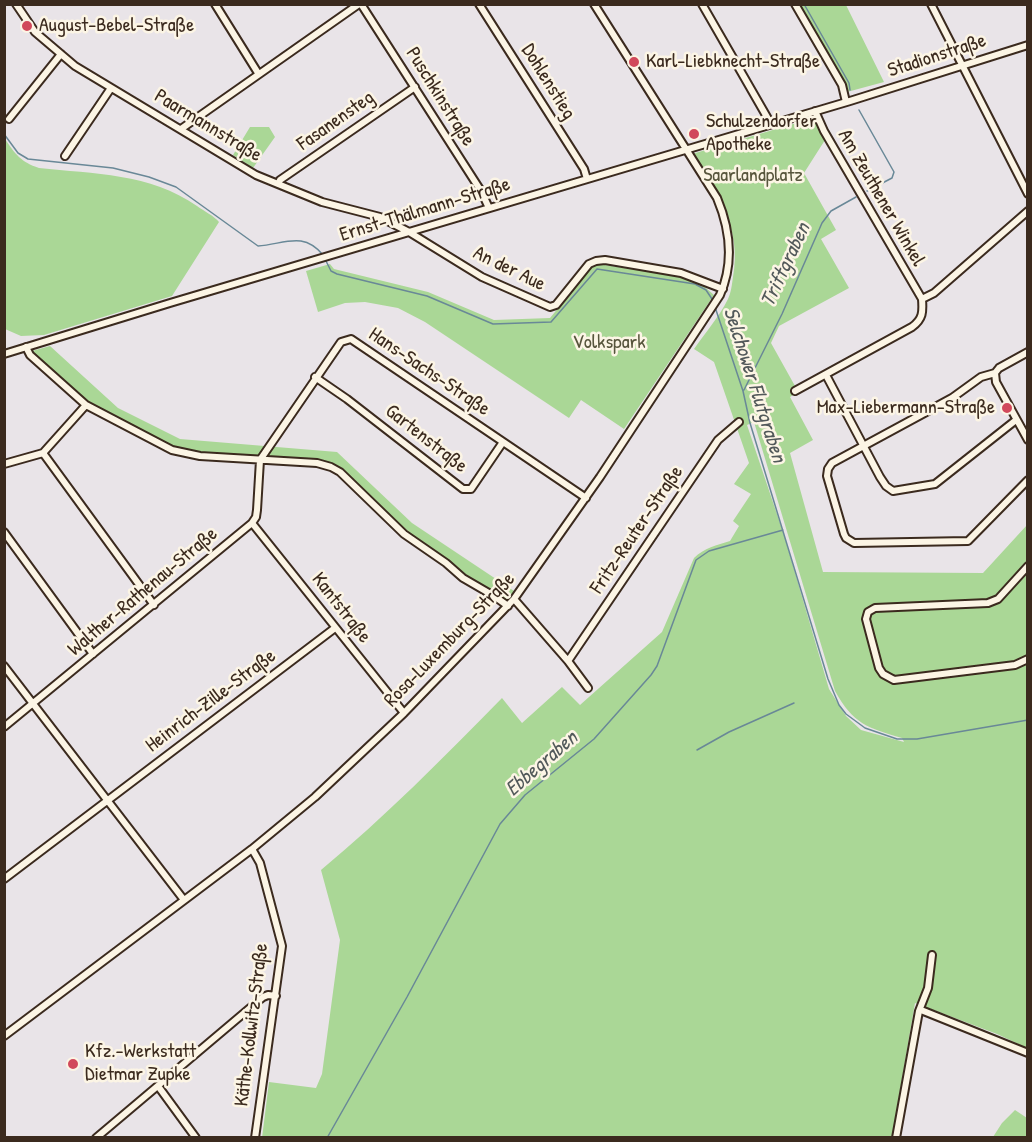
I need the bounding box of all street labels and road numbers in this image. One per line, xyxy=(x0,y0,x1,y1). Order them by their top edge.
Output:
street label: Stadionstraße xyxy=(885,29,989,83)
street label: Dohlenstieg xyxy=(516,40,580,124)
street label: Puschkinstraße xyxy=(400,43,480,151)
street label: Paarmannstraße xyxy=(150,85,266,167)
street label: Fasanensteg xyxy=(293,86,379,156)
street label: Am Zeuthener Winkel xyxy=(832,125,930,271)
street label: Ernst-Thälmann-Straße xyxy=(337,173,513,247)
street label: An der Aue xyxy=(469,241,549,297)
street label: Hans-Sachs-Straße xyxy=(364,323,494,421)
street label: Gartenstraße xyxy=(380,399,472,479)
street label: Fritz-Reuter-Straße xyxy=(585,462,689,598)
street label: Walther-Rathenau-Straße xyxy=(63,522,223,662)
street label: Kantstraße xyxy=(306,568,376,648)
street label: Rosa-Luxemburg-Straße xyxy=(380,568,520,712)
street label: Heinrich-Zille-Straße xyxy=(141,644,281,758)
street label: Käthe-Kollwitz-Straße xyxy=(230,942,274,1108)

